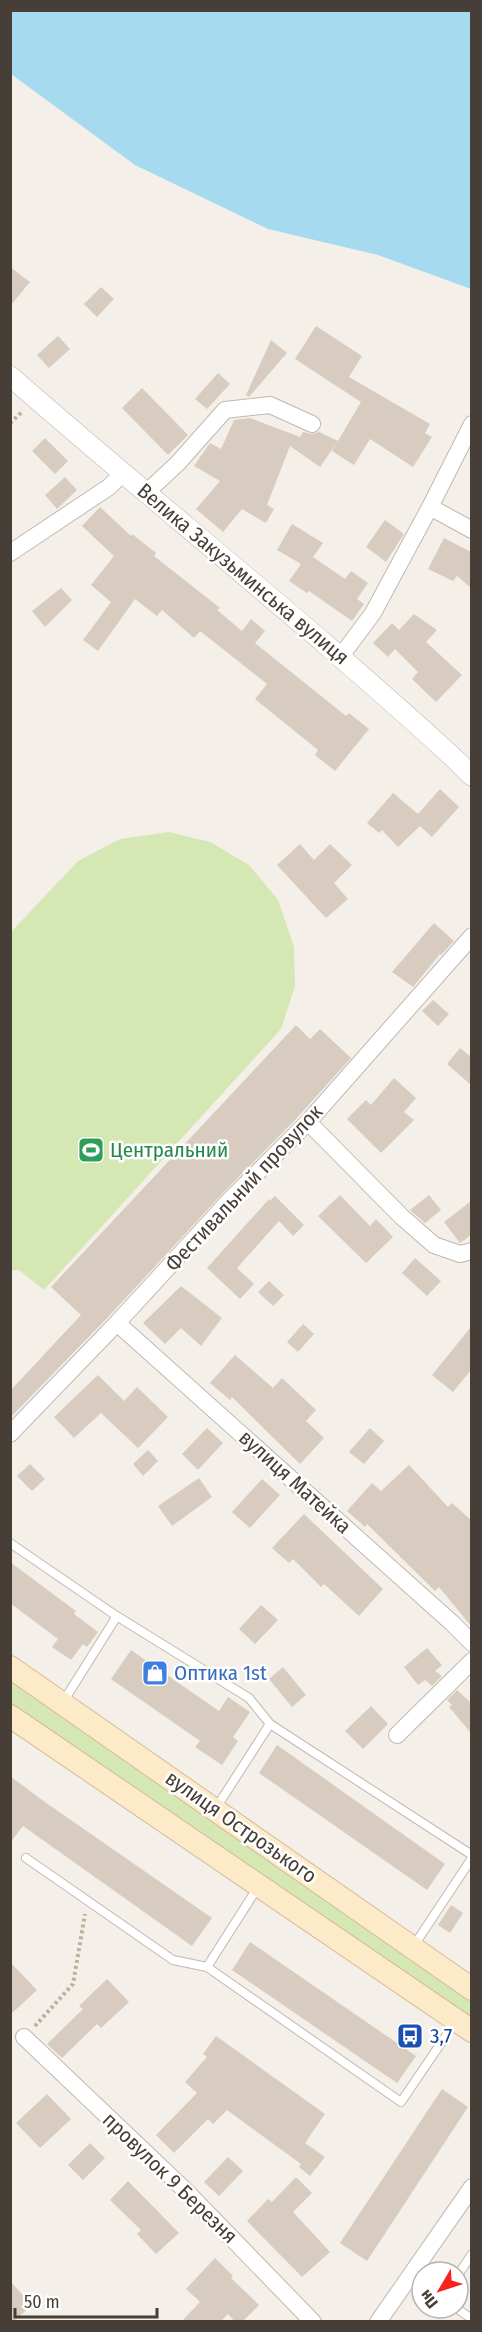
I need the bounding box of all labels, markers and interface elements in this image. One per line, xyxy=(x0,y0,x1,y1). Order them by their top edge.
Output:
street label: Велика Закузьминська вулиця xyxy=(132,478,354,670)
street label: Фестивальний провулок xyxy=(160,1099,328,1277)
sports icon: Центральний xyxy=(76,1135,106,1165)
place label: Центральний xyxy=(110,1137,228,1163)
street label: вулиця Матейка xyxy=(233,1425,357,1539)
shop icon: Оптика 1st xyxy=(140,1658,170,1688)
place label: Оптика 1st xyxy=(174,1660,267,1686)
street label: вулиця Острозького xyxy=(160,1765,322,1889)
bus stop icon: 3,7 xyxy=(395,2021,425,2051)
place label: 3,7 xyxy=(430,2023,452,2049)
street label: провулок 9 Березня xyxy=(97,2107,243,2249)
north arrow xyxy=(410,2260,470,2320)
scale bar xyxy=(15,2281,158,2319)
text: Пн xyxy=(416,2286,442,2312)
text: 50 m xyxy=(24,2291,60,2313)

